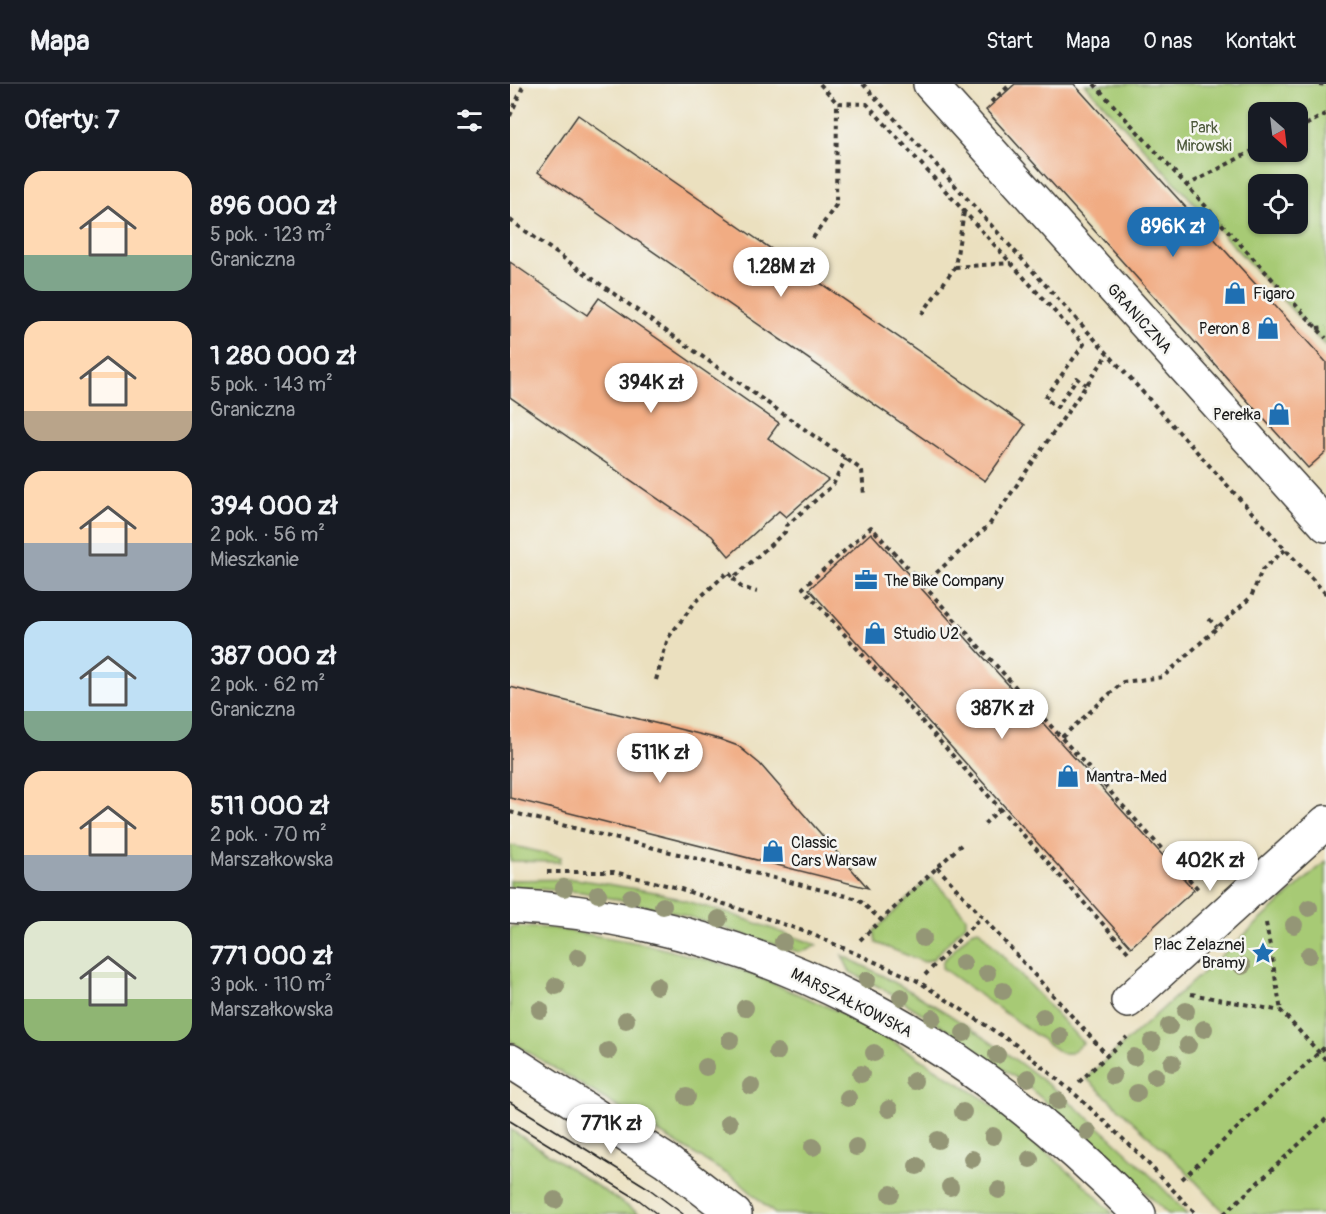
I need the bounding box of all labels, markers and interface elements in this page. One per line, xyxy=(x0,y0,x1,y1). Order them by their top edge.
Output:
text: Mapa xyxy=(30,24,89,59)
text: Start xyxy=(986,28,1033,55)
text: Mapa xyxy=(1066,28,1110,55)
text: O nas xyxy=(1143,28,1192,55)
text: Kontakt xyxy=(1225,28,1296,55)
north arrow xyxy=(1248,102,1308,162)
map controls xyxy=(1248,102,1308,234)
text: Oferty: 7 xyxy=(24,104,120,136)
icon: filters xyxy=(453,104,486,137)
park label: Park Mirowski xyxy=(1176,118,1232,156)
button: locate xyxy=(1248,174,1308,234)
text: 896 000 zł xyxy=(210,190,336,222)
icon: home xyxy=(72,195,144,267)
pin: 896K zł xyxy=(1118,207,1228,258)
text: 896K zł xyxy=(1141,214,1205,239)
text: 5 pok. · 123 m² xyxy=(210,222,332,247)
text: Graniczna xyxy=(210,247,295,272)
pin: 1.28M zł xyxy=(719,247,843,298)
text: 1.28M zł xyxy=(747,254,815,279)
street label: GRANICZNA xyxy=(1103,279,1176,358)
shop icon: Figaro xyxy=(1222,280,1248,306)
place label: Figaro xyxy=(1253,284,1295,304)
shop icon: Peron 8 xyxy=(1255,315,1281,341)
place label: Peron 8 xyxy=(1199,319,1250,339)
text: 1 280 000 zł xyxy=(210,340,356,372)
icon: home xyxy=(72,345,144,417)
pin: 394K zł xyxy=(596,363,706,414)
text: 394K zł xyxy=(619,370,683,395)
text: 5 pok. · 143 m² xyxy=(210,372,333,397)
text: Graniczna xyxy=(210,397,295,422)
shop icon: Perełka xyxy=(1266,401,1292,427)
place label: Perełka xyxy=(1213,405,1261,425)
text: 394 000 zł xyxy=(210,490,338,522)
icon: home xyxy=(72,495,144,567)
text: 2 pok. · 56 m² xyxy=(210,522,325,547)
text: Mieszkanie xyxy=(210,547,299,572)
office icon: The Bike Company xyxy=(853,567,879,593)
place label: The Bike Company xyxy=(884,571,1004,591)
shop icon: Studio U2 xyxy=(862,620,888,646)
place label: Studio U2 xyxy=(893,624,959,644)
text: 387 000 zł xyxy=(210,640,336,672)
icon: home xyxy=(72,645,144,717)
text: 2 pok. · 62 m² xyxy=(210,672,325,697)
pin: 387K zł xyxy=(947,689,1057,740)
text: 387K zł xyxy=(970,696,1034,721)
text: Graniczna xyxy=(210,697,295,722)
pin: 511K zł xyxy=(605,733,715,784)
text: 511K zł xyxy=(631,740,689,765)
shop icon: Mantra-Med xyxy=(1055,763,1081,789)
place label: Mantra-Med xyxy=(1086,767,1167,787)
text: 511 000 zł xyxy=(210,790,329,822)
icon: home xyxy=(72,795,144,867)
text: 2 pok. · 70 m² xyxy=(210,822,327,847)
place label: Classic Cars Warsaw xyxy=(791,833,877,871)
shop icon: Classic Cars Warsaw xyxy=(760,838,786,864)
pin: 402K zł xyxy=(1155,841,1265,892)
text: Marszałkowska xyxy=(210,847,333,872)
text: 402K zł xyxy=(1176,848,1244,873)
place label: Plac Żelaznej Bramy xyxy=(1154,935,1245,973)
text: 771 000 zł xyxy=(210,940,332,972)
place icon: Plac Żelaznej Bramy xyxy=(1250,940,1276,966)
icon: home xyxy=(72,945,144,1017)
street label: MARSZAŁKOWSKA xyxy=(787,964,916,1042)
text: 3 pok. · 110 m² xyxy=(210,972,332,997)
text: Marszałkowska xyxy=(210,997,333,1022)
pin: 771K zł xyxy=(556,1104,666,1155)
text: 771K zł xyxy=(581,1111,641,1136)

